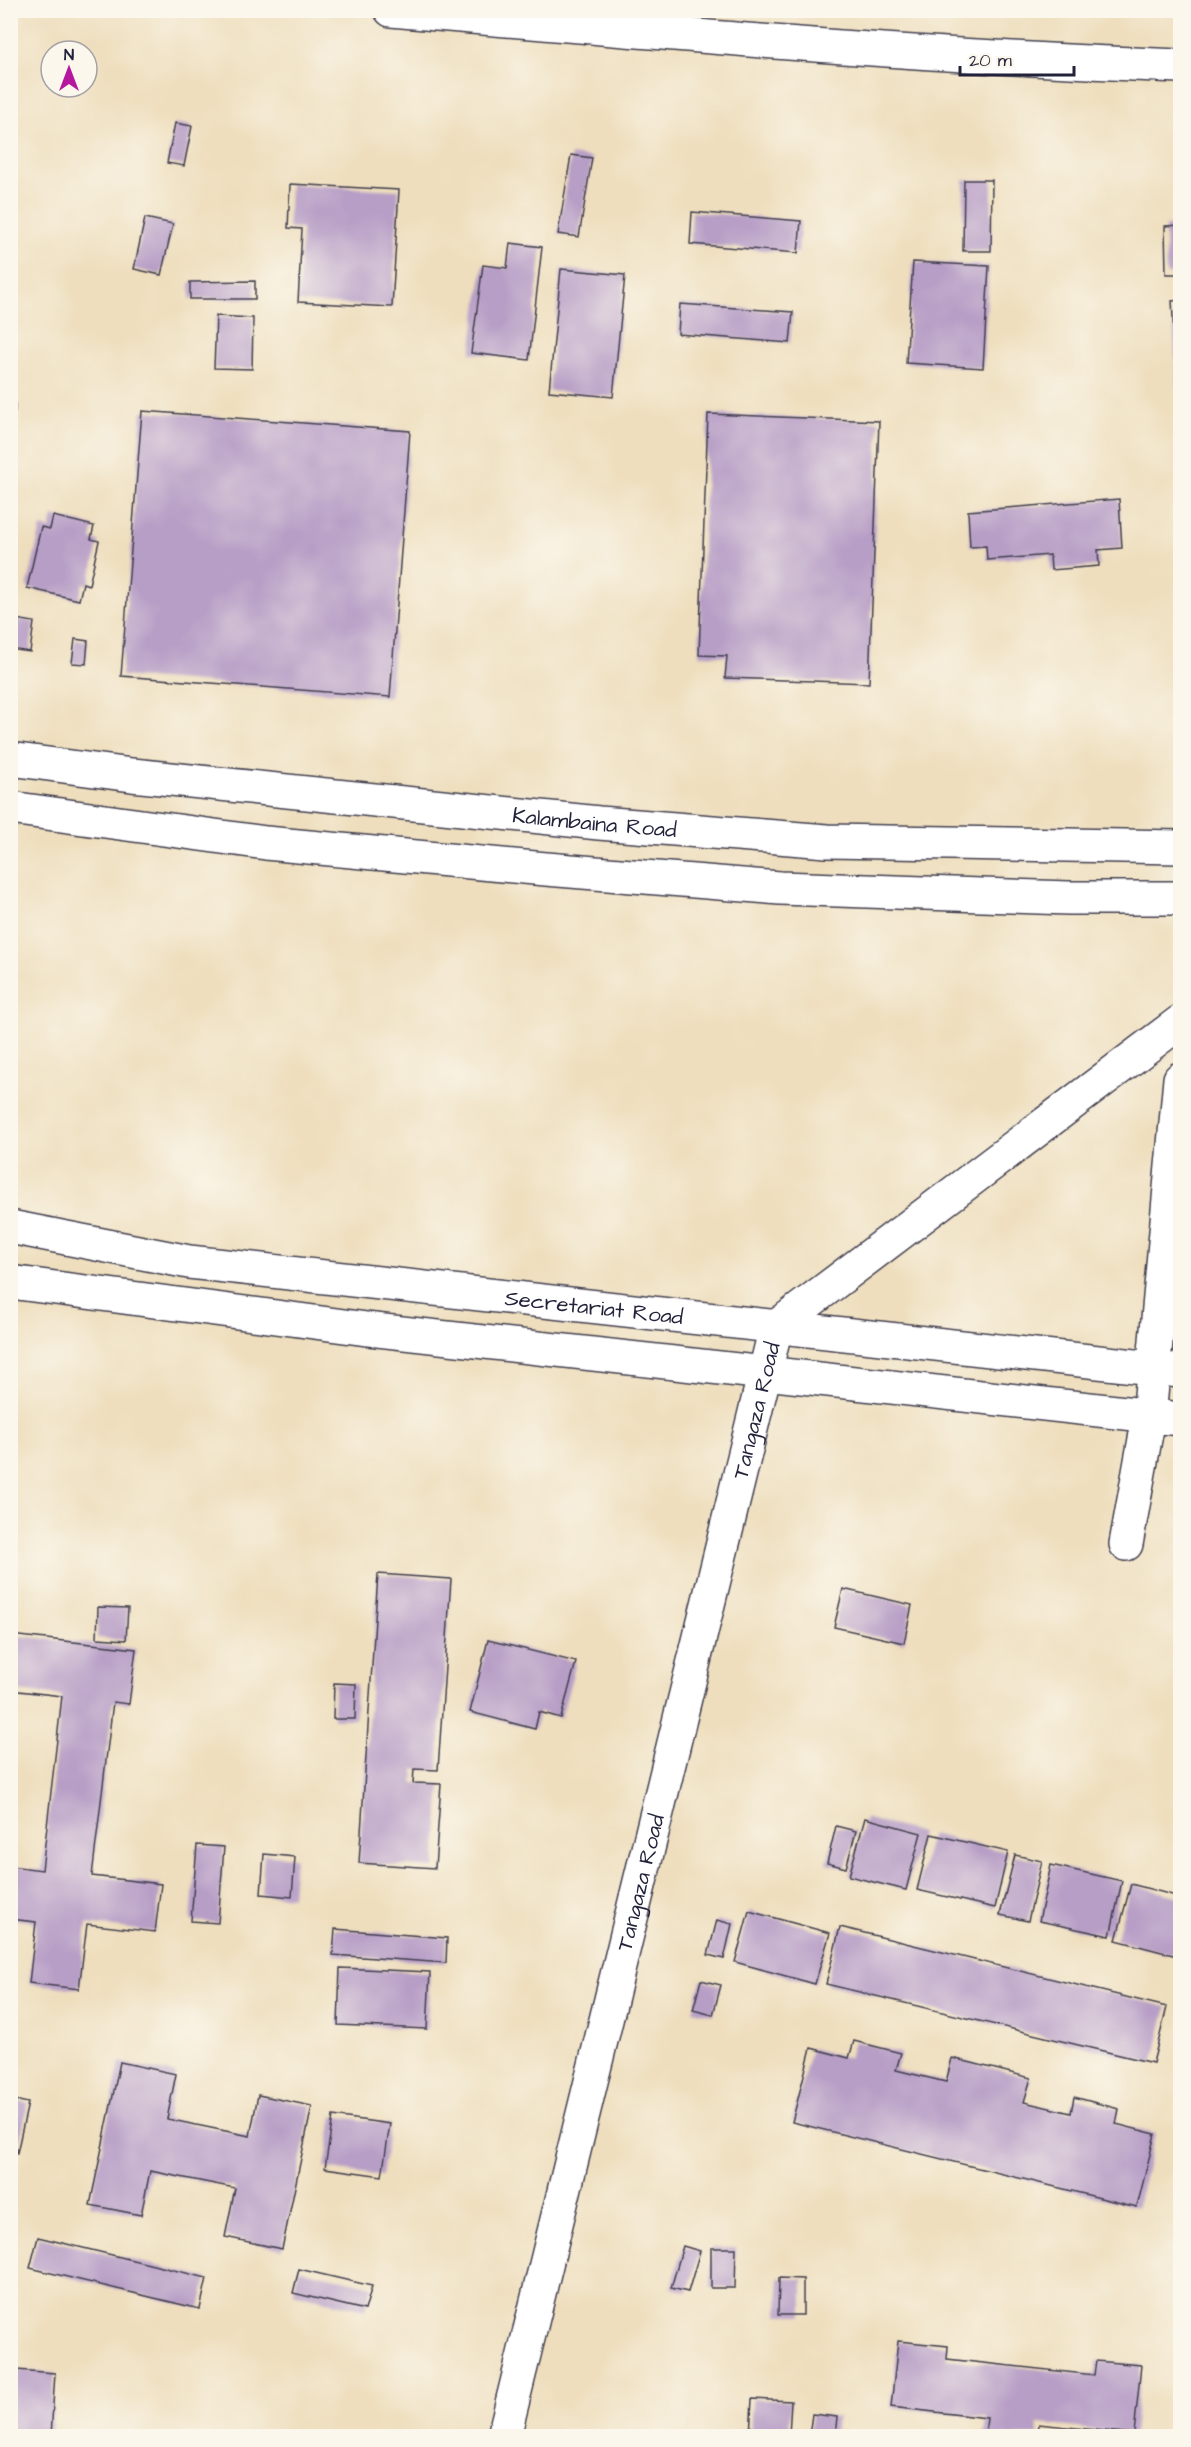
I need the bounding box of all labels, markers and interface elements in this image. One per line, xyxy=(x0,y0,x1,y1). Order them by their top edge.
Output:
north arrow xyxy=(39,39,99,99)
scale bar xyxy=(960,39,1074,77)
text: N xyxy=(64,44,74,66)
text: 20 m xyxy=(969,48,1012,73)
street label: Kalambaina Road xyxy=(511,800,678,846)
street label: Secretariat Road xyxy=(503,1283,685,1333)
street label: Tangaza Road xyxy=(725,1339,789,1482)
street label: Tangaza Road xyxy=(610,1811,673,1954)

